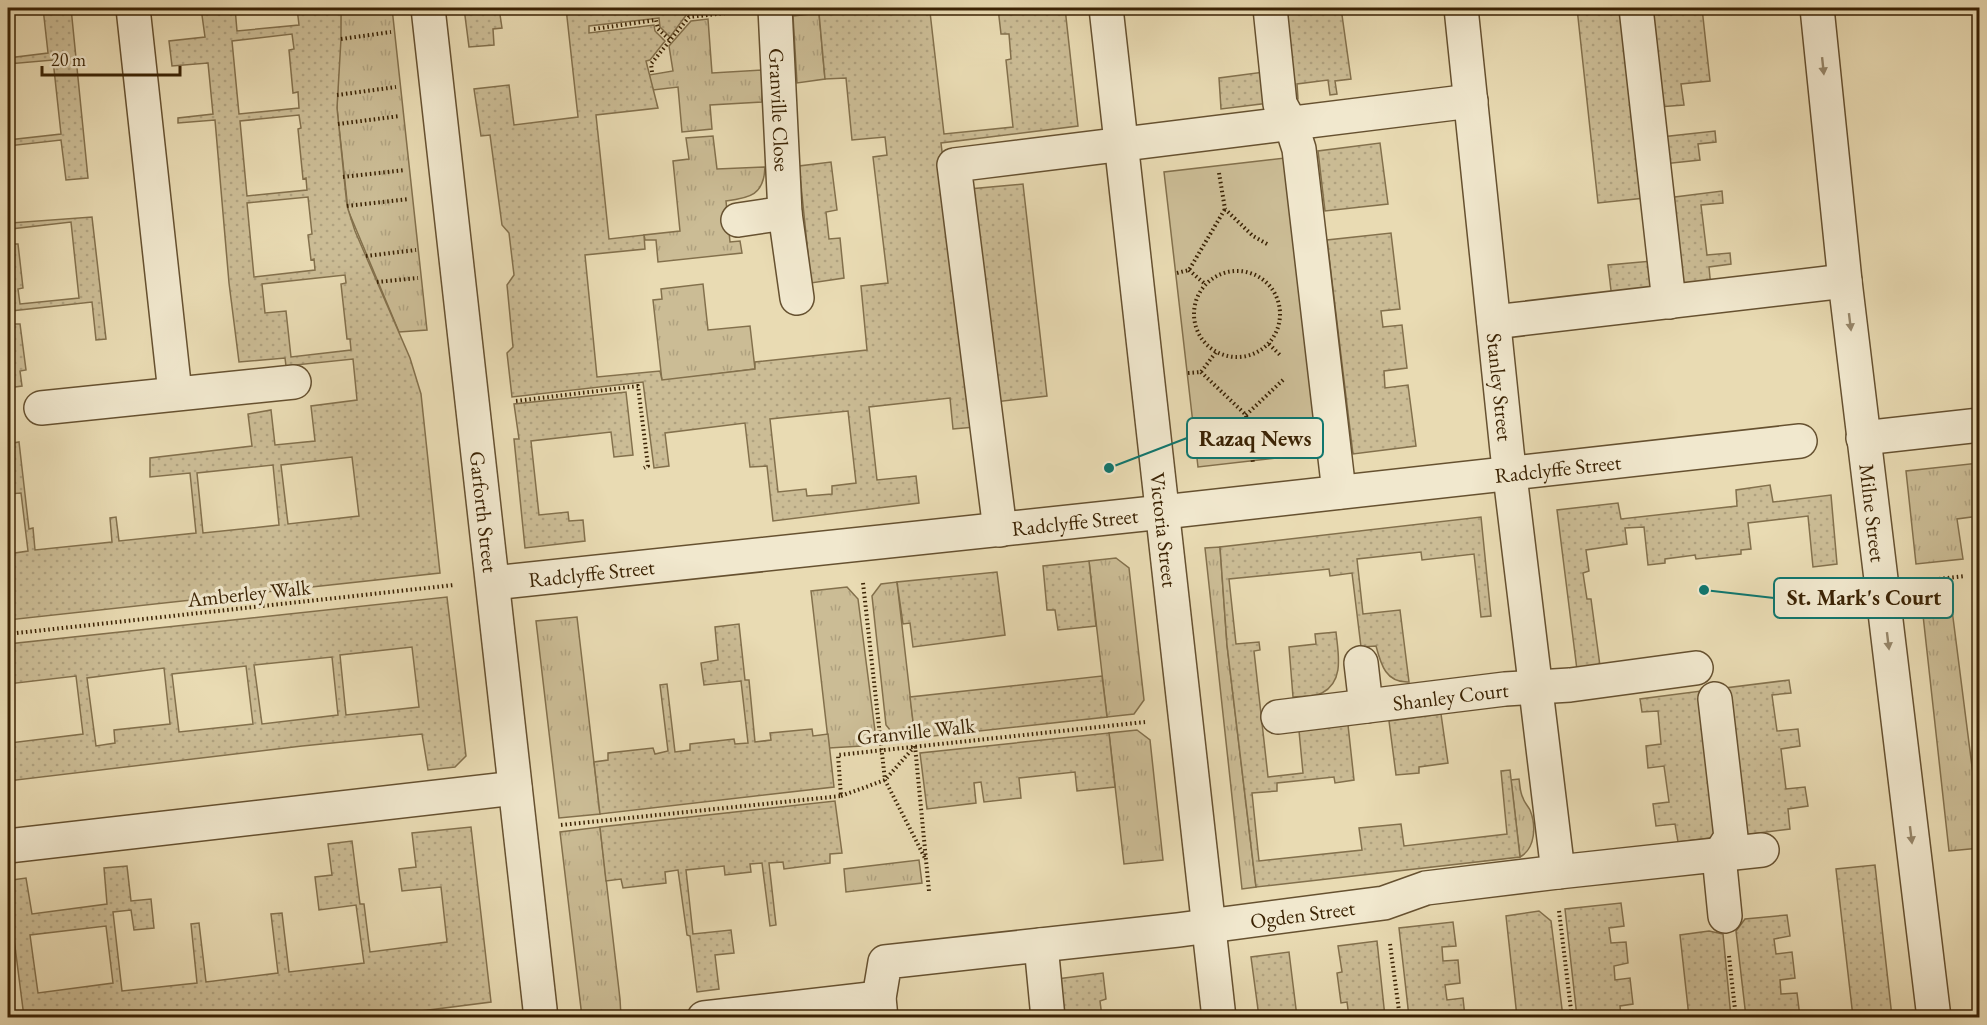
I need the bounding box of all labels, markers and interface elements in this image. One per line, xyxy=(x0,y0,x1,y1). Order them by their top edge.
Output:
scale bar xyxy=(42,39,180,77)
text: 20 m xyxy=(51,48,86,71)
street label: Granville Close xyxy=(763,48,796,172)
one-way arrow xyxy=(1818,56,1828,75)
one-way arrow xyxy=(1845,313,1855,332)
street label: Stanley Street xyxy=(1481,332,1519,443)
callout: Razaq News xyxy=(1187,418,1323,458)
text: Razaq News xyxy=(1199,424,1311,453)
street label: Radclyffe Street xyxy=(1493,448,1623,488)
street label: Garforth Street xyxy=(464,450,505,574)
street label: Milne Street xyxy=(1854,462,1892,564)
street label: Victoria Street xyxy=(1145,471,1184,589)
street label: Radclyffe Street xyxy=(1010,501,1140,541)
street label: Radclyffe Street xyxy=(527,552,656,593)
street label: Amberley Walk xyxy=(185,573,313,613)
callout: St. Mark's Court xyxy=(1774,578,1953,618)
text: St. Mark's Court xyxy=(1787,583,1942,612)
one-way arrow xyxy=(1883,632,1892,651)
street label: Shanley Court xyxy=(1391,675,1510,716)
street label: Granville Walk xyxy=(856,711,977,751)
one-way arrow xyxy=(1906,825,1915,844)
street label: Ogden Street xyxy=(1249,893,1357,934)

